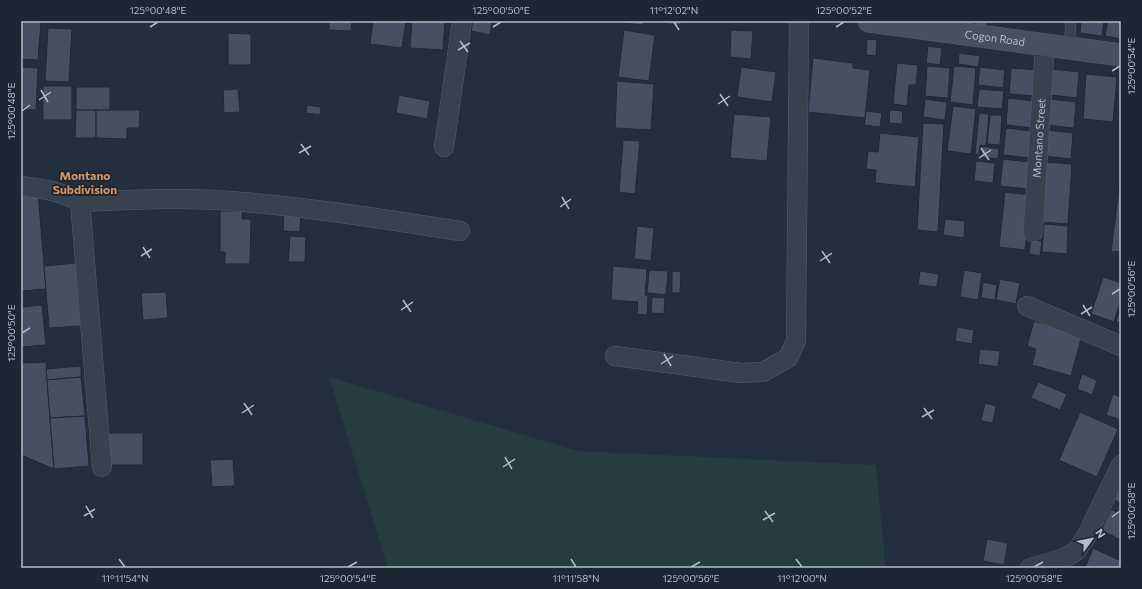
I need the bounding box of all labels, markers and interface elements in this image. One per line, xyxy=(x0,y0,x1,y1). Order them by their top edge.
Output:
text: 125°00'48"E xyxy=(129,4,187,16)
text: 125°00'50"E xyxy=(472,4,530,16)
text: 11°12'02"N xyxy=(650,4,698,16)
text: 125°00'52"E xyxy=(816,4,872,16)
street label: Cogon Road xyxy=(964,27,1026,48)
text: 125°00'54"E xyxy=(1125,38,1137,94)
text: 125°00'48"E xyxy=(5,82,17,140)
street label: Montano Street xyxy=(1029,97,1048,178)
district label: Montano Subdivision xyxy=(53,168,117,196)
text: 125°00'56"E xyxy=(1125,261,1137,317)
text: 125°00'50"E xyxy=(5,304,17,362)
text: 125°00'58"E xyxy=(1125,483,1137,539)
north arrow xyxy=(1072,519,1112,559)
text: N xyxy=(1093,526,1109,540)
text: 11°11'54"N xyxy=(102,572,148,584)
text: 125°00'54"E xyxy=(320,572,376,584)
text: 11°11'58"N xyxy=(553,572,599,584)
text: 125°00'56"E xyxy=(663,572,719,584)
text: 11°12'00"N xyxy=(777,572,827,584)
text: 125°00'58"E xyxy=(1006,572,1062,584)

